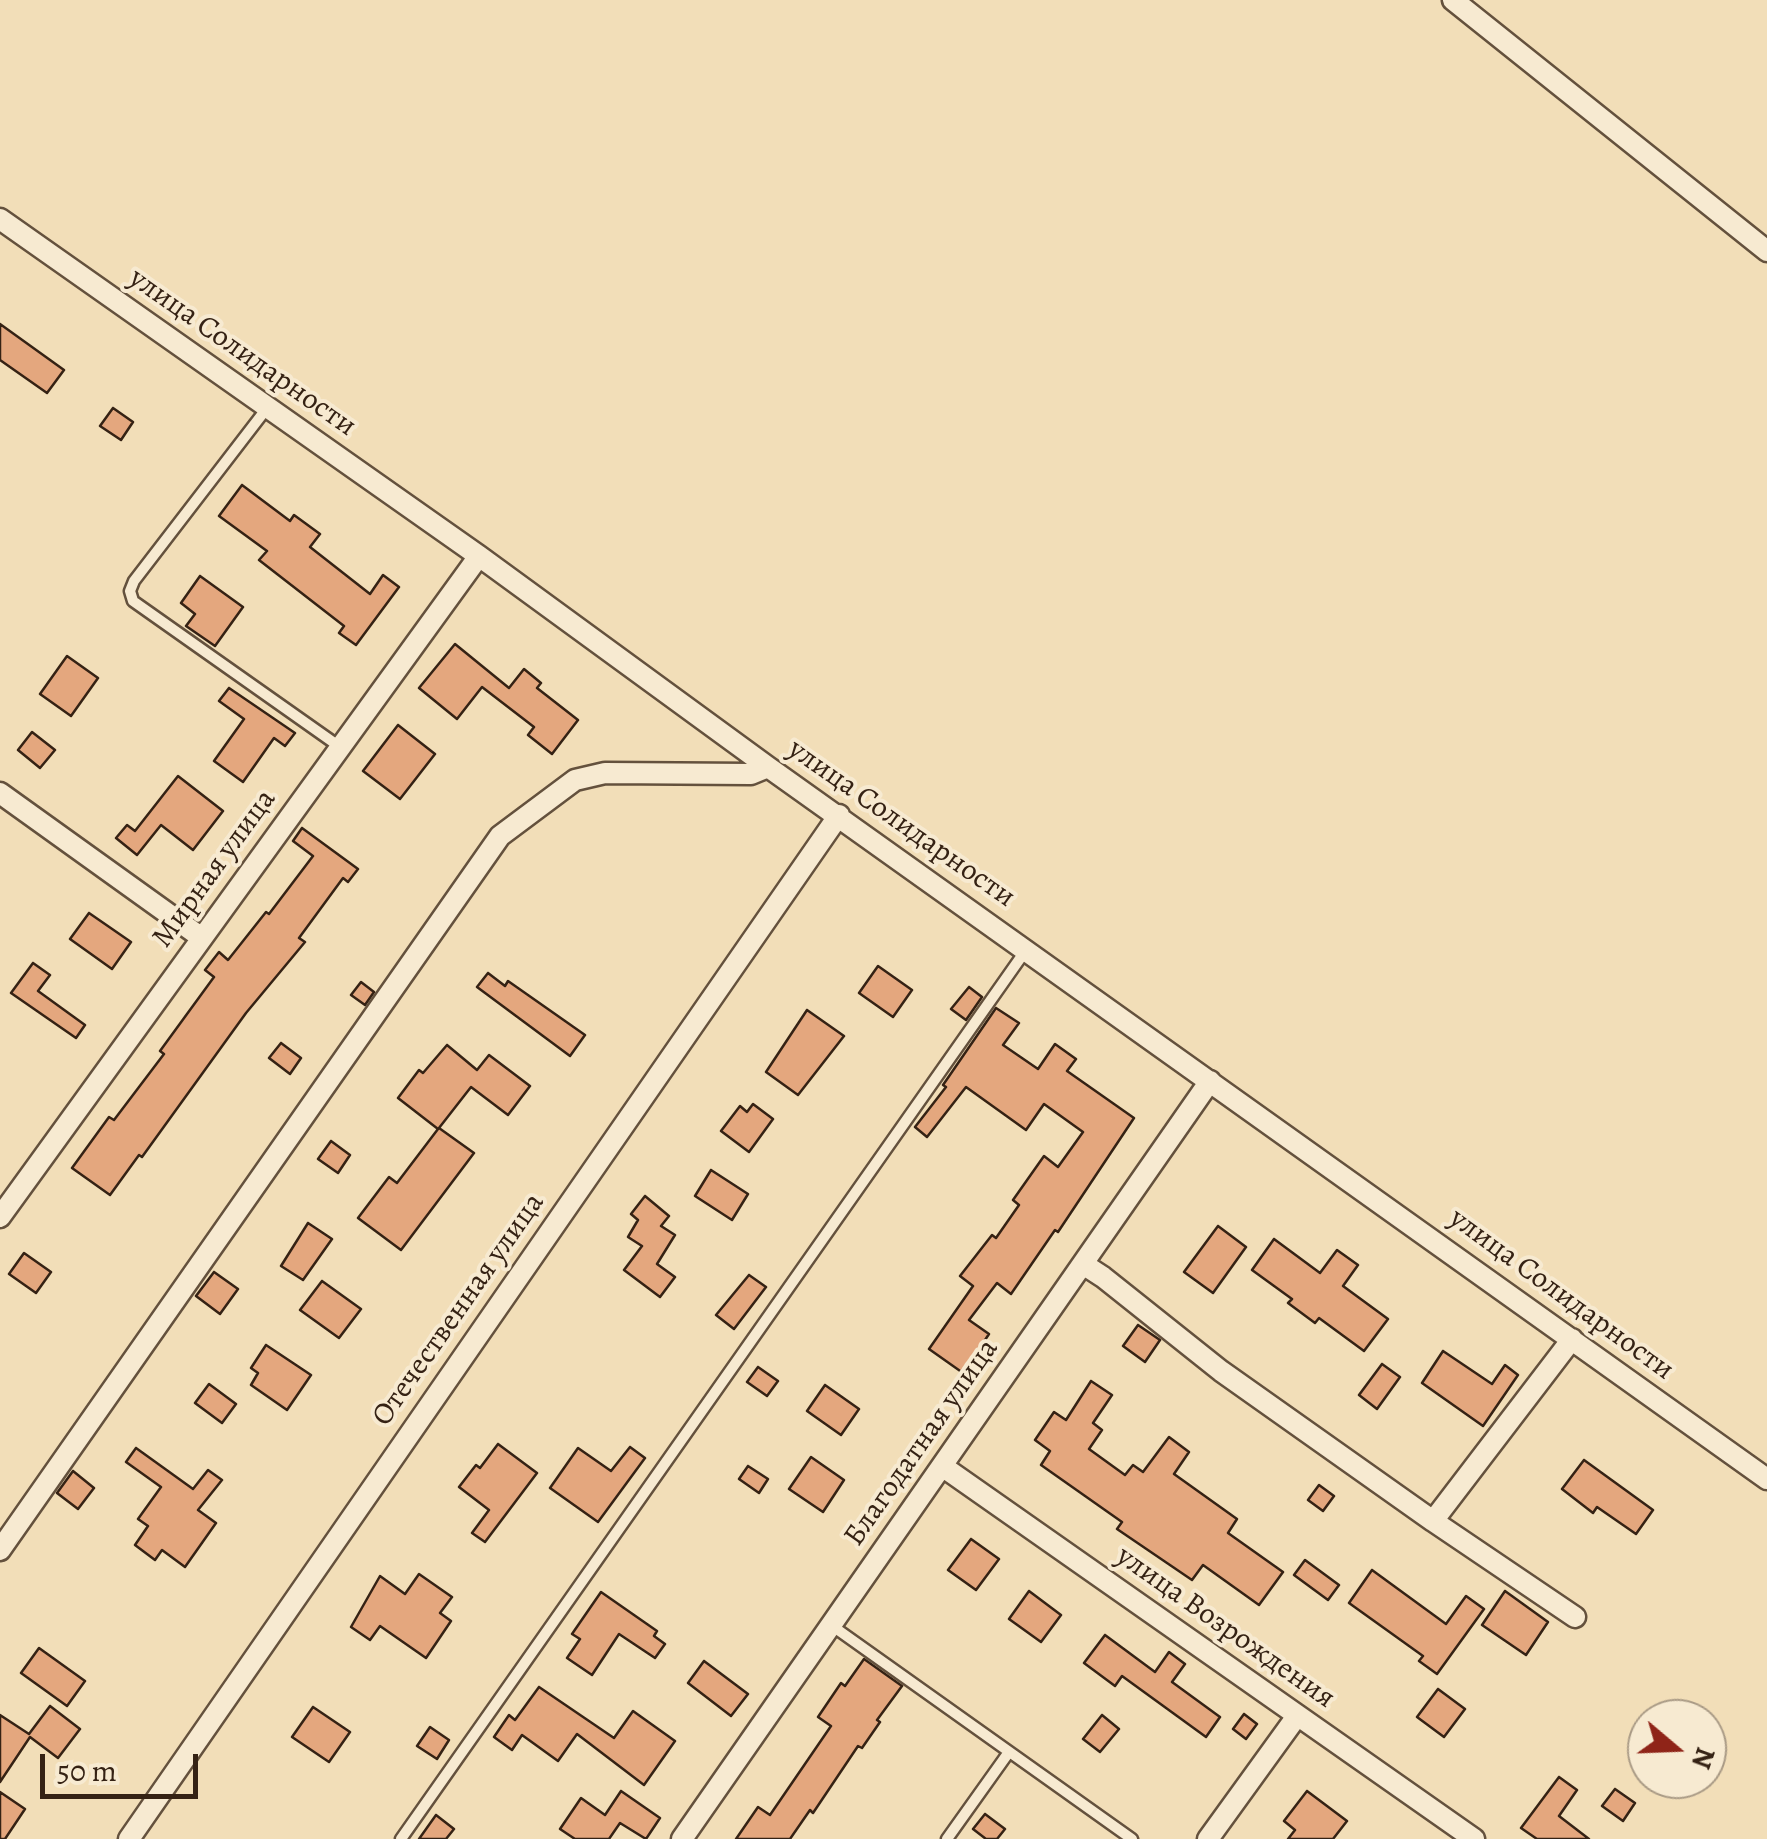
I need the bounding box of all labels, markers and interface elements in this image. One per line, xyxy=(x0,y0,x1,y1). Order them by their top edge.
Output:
street label: улица Солидарности xyxy=(121,261,363,445)
street label: улица Солидарности xyxy=(780,732,1022,916)
street label: Мирная улица xyxy=(146,783,284,955)
street label: Отечественная улица xyxy=(365,1187,553,1433)
street label: улица Солидарности xyxy=(1442,1201,1680,1389)
street label: Благодатная улица xyxy=(837,1333,1007,1553)
street label: улица Возрождения xyxy=(1109,1539,1341,1717)
north arrow xyxy=(1627,1699,1727,1799)
scale bar xyxy=(45,1734,202,1796)
text: N xyxy=(1682,1742,1725,1774)
text: 50 m xyxy=(57,1751,117,1791)

